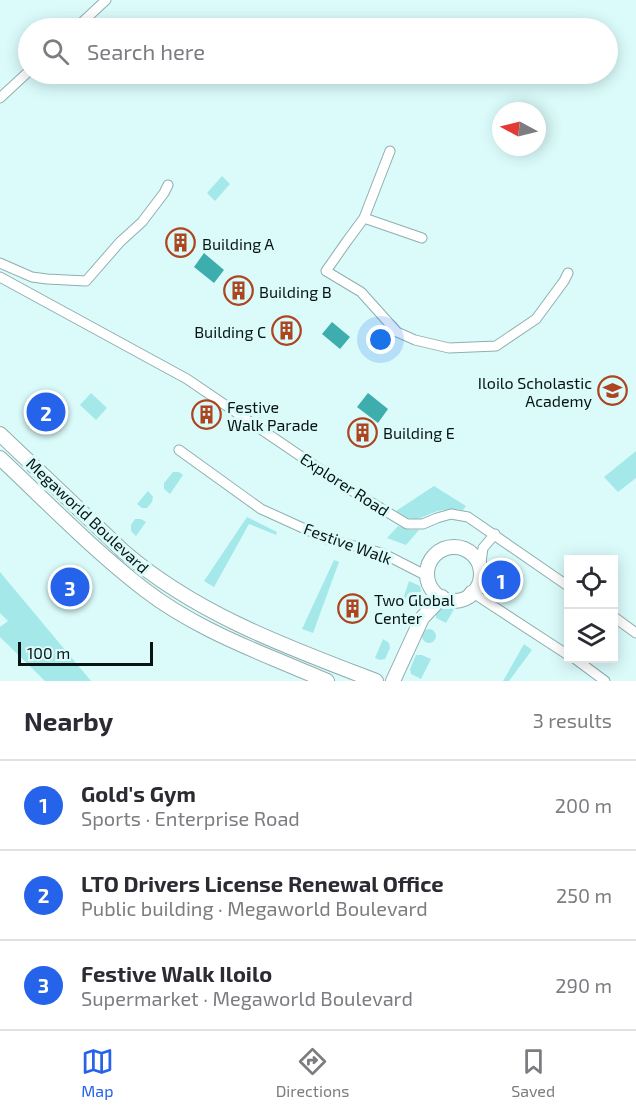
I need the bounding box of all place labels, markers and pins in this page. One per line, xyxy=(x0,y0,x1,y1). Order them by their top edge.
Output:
building icon: Building A xyxy=(165,227,197,259)
place label: Building A xyxy=(202,234,274,253)
building icon: Building B xyxy=(222,275,254,307)
place label: Building B xyxy=(259,282,332,301)
building icon: Building C xyxy=(271,315,303,347)
place label: Building C xyxy=(194,322,266,341)
place label: Iloilo Scholastic Academy xyxy=(478,373,593,410)
school or university icon: Iloilo Scholastic Academy xyxy=(597,375,629,407)
pin: 2 xyxy=(26,390,66,434)
place label: Festive Walk Parade xyxy=(227,397,318,434)
building icon: Festive Walk Parade xyxy=(190,399,222,431)
building icon: Building E xyxy=(346,416,378,448)
place label: Building E xyxy=(383,423,455,442)
pin: 1 xyxy=(482,558,520,602)
pin: 3 xyxy=(50,564,90,610)
place label: Two Global Center xyxy=(374,590,455,627)
building icon: Two Global Center xyxy=(337,592,369,624)

